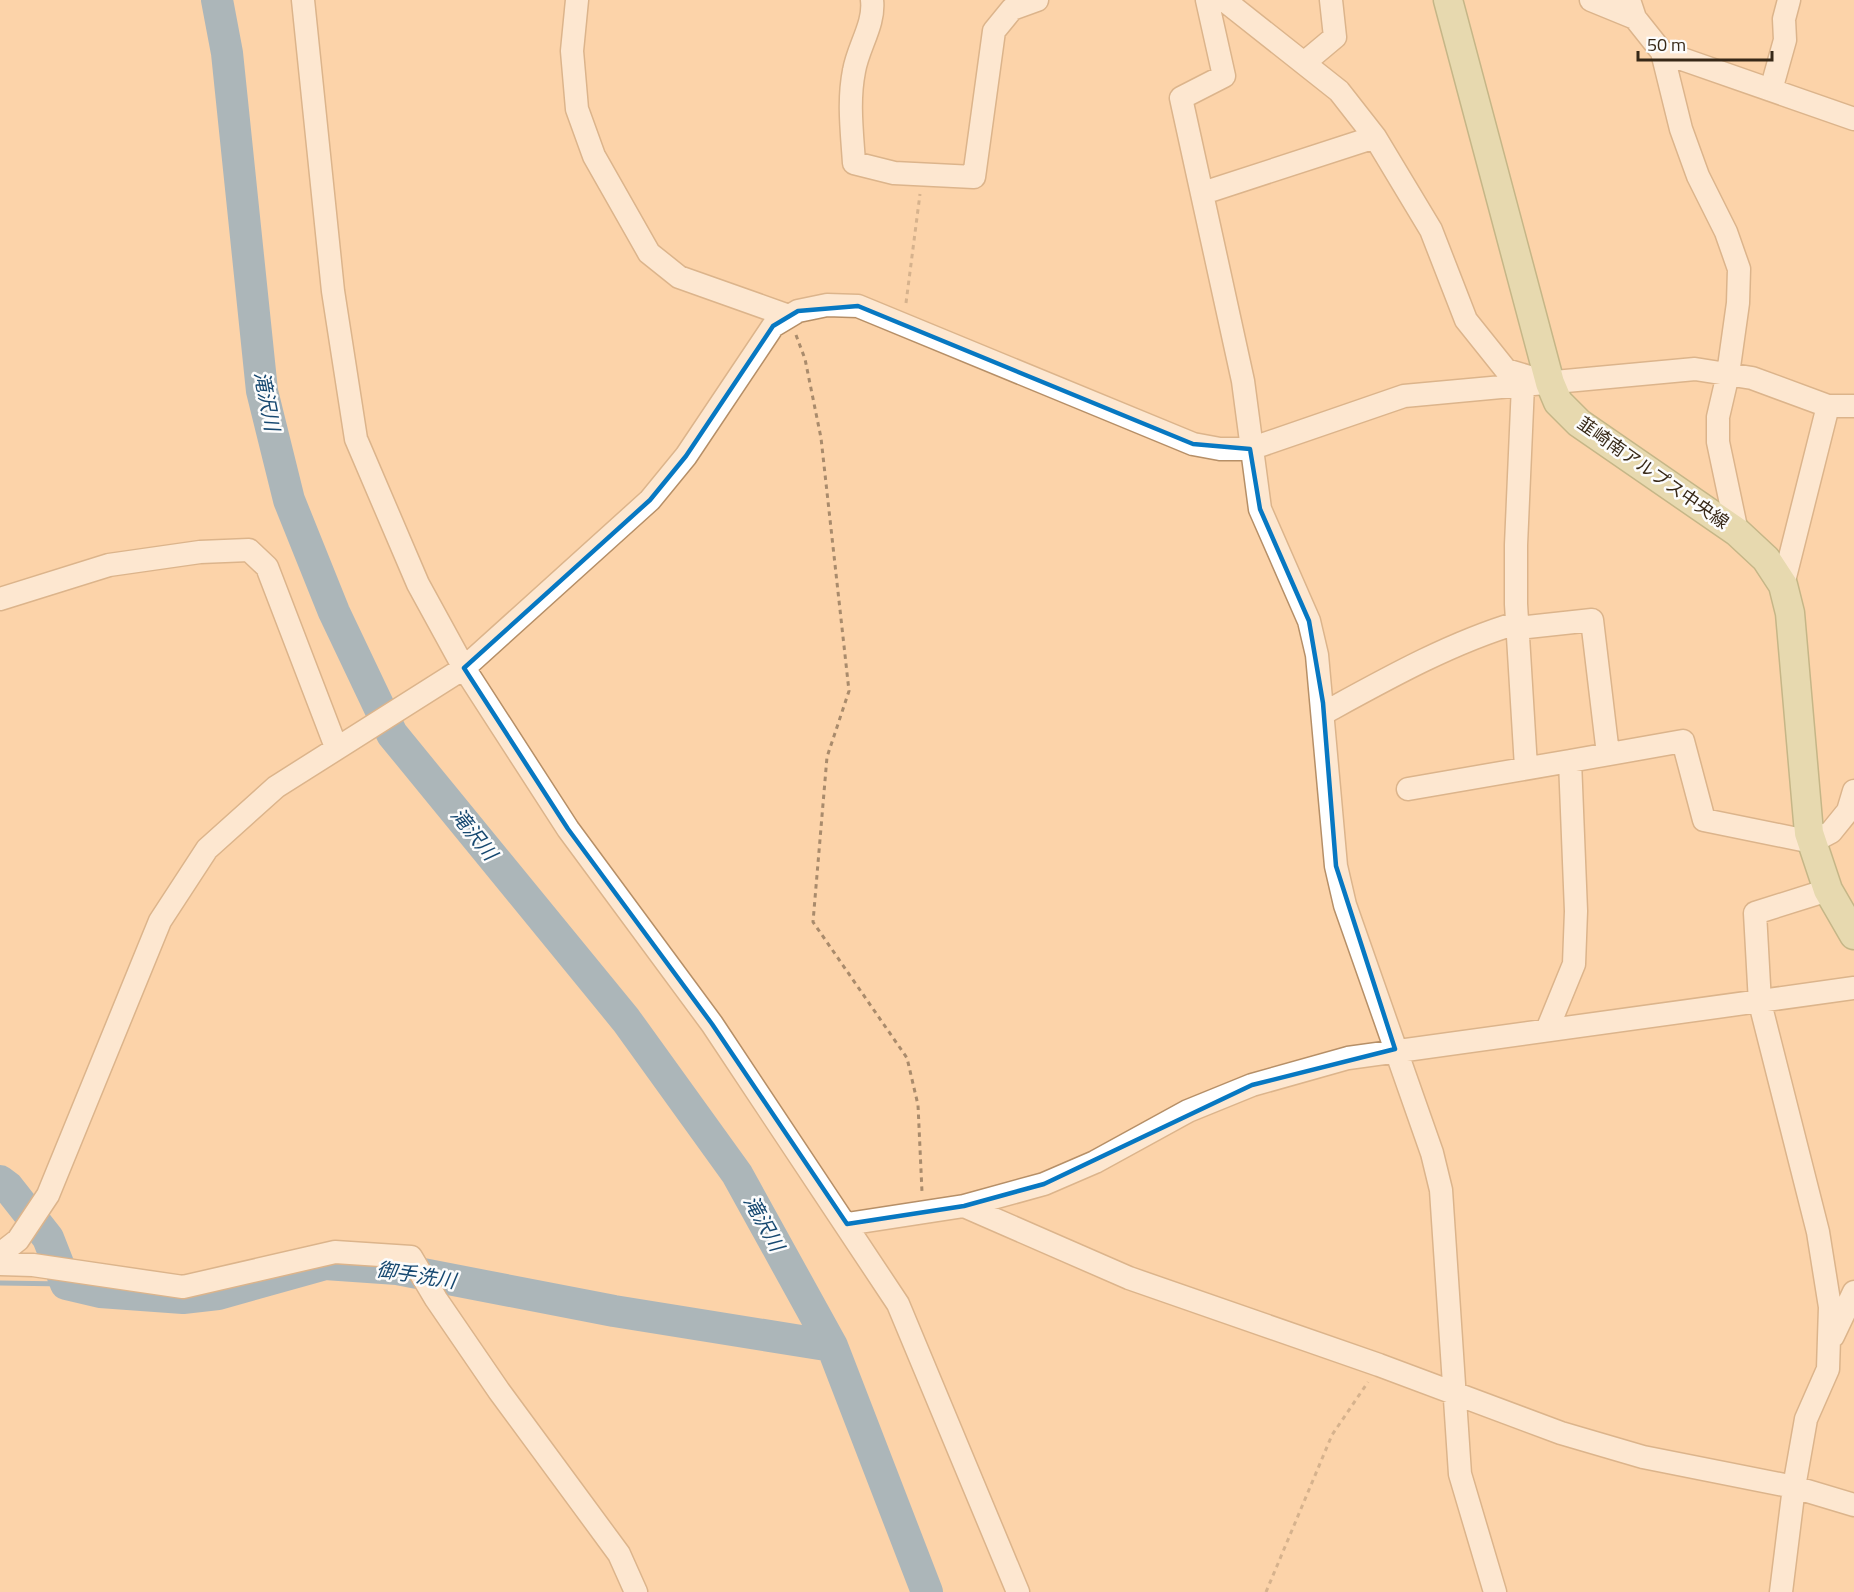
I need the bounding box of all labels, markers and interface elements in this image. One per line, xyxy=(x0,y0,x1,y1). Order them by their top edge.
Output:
scale bar xyxy=(1638,24,1772,62)
text: 50 m xyxy=(1647,31,1686,58)
water label: 滝沢川 xyxy=(247,368,289,435)
street label: 韮崎南アルプス中央線 xyxy=(1572,410,1735,535)
water label: 滝沢川 xyxy=(443,801,507,868)
water label: 滝沢川 xyxy=(736,1189,794,1258)
water label: 御手洗川 xyxy=(374,1253,460,1296)

